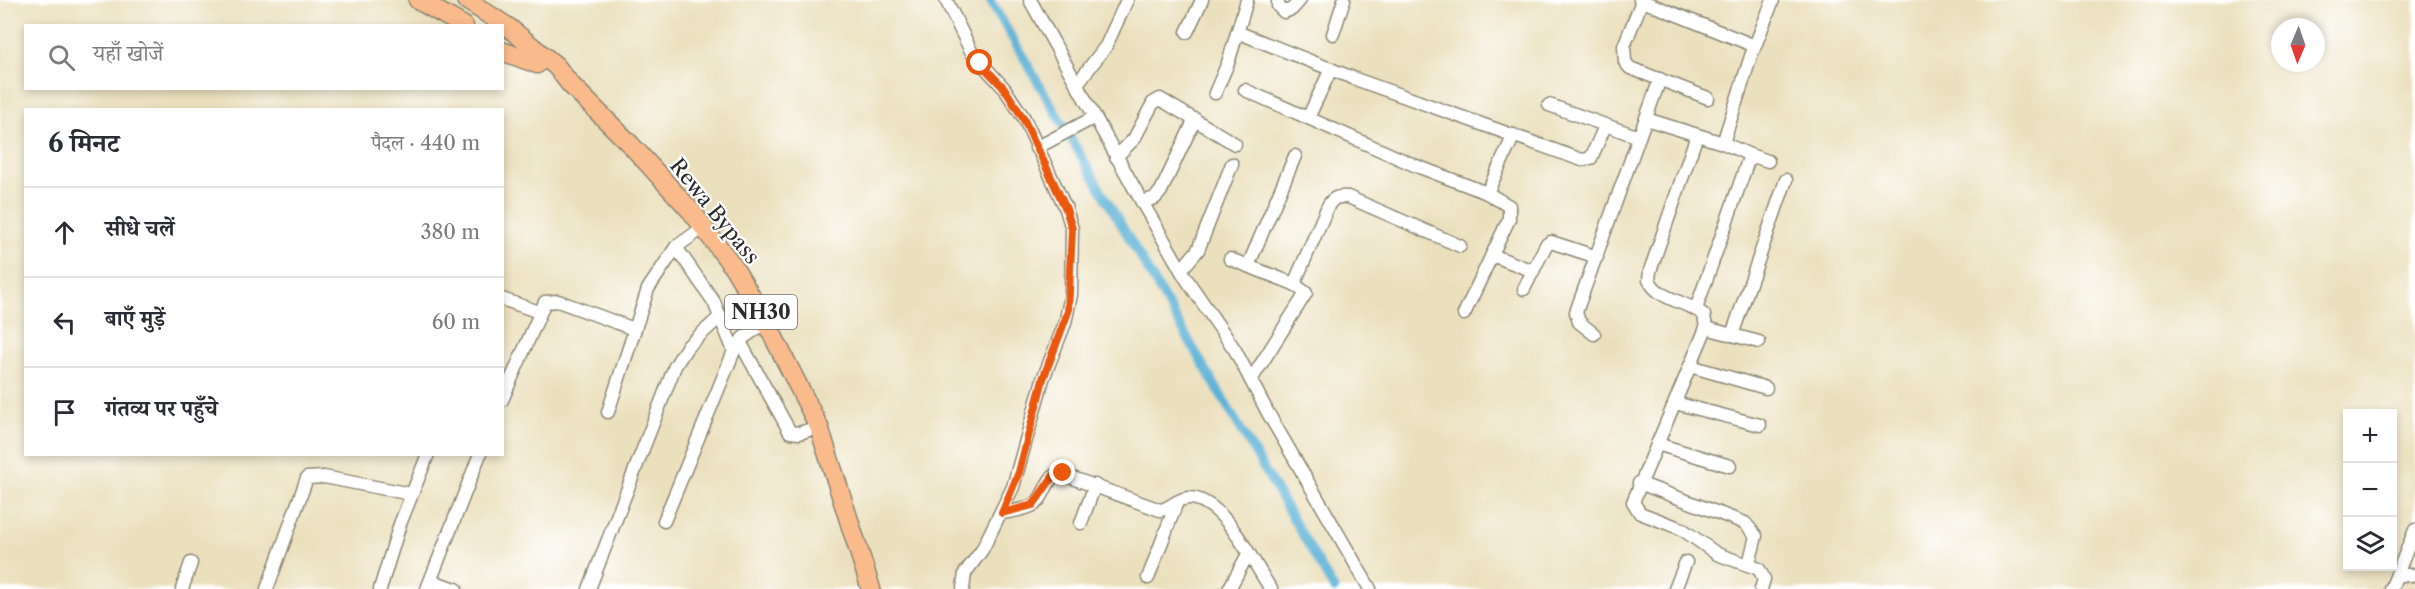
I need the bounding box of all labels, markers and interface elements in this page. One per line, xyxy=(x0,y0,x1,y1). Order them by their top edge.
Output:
north arrow xyxy=(2271,18,2325,72)
search box xyxy=(24,24,504,90)
text: यहाँ खोजें xyxy=(93,40,163,67)
icon: search xyxy=(45,41,78,74)
route start xyxy=(966,49,992,75)
text: 6 मिनट xyxy=(48,127,119,159)
text: पैदल · 440 m xyxy=(371,131,480,155)
street label: Rewa Bypass xyxy=(665,153,765,269)
text: सीधे चलें xyxy=(105,215,174,242)
icon: ahead xyxy=(48,216,81,249)
text: 380 m xyxy=(421,220,480,244)
road number: NH30 xyxy=(725,295,797,329)
text: बाएँ मुड़ें xyxy=(105,305,165,332)
icon: left xyxy=(48,306,81,339)
text: 60 m xyxy=(432,310,480,334)
text: गंतव्य पर पहुँचे xyxy=(105,395,218,422)
icon: arrive xyxy=(48,396,81,429)
map controls xyxy=(2343,409,2397,571)
button: + xyxy=(2343,409,2397,463)
route end xyxy=(1049,459,1075,485)
button: − xyxy=(2343,463,2397,517)
button: layers xyxy=(2343,517,2397,571)

